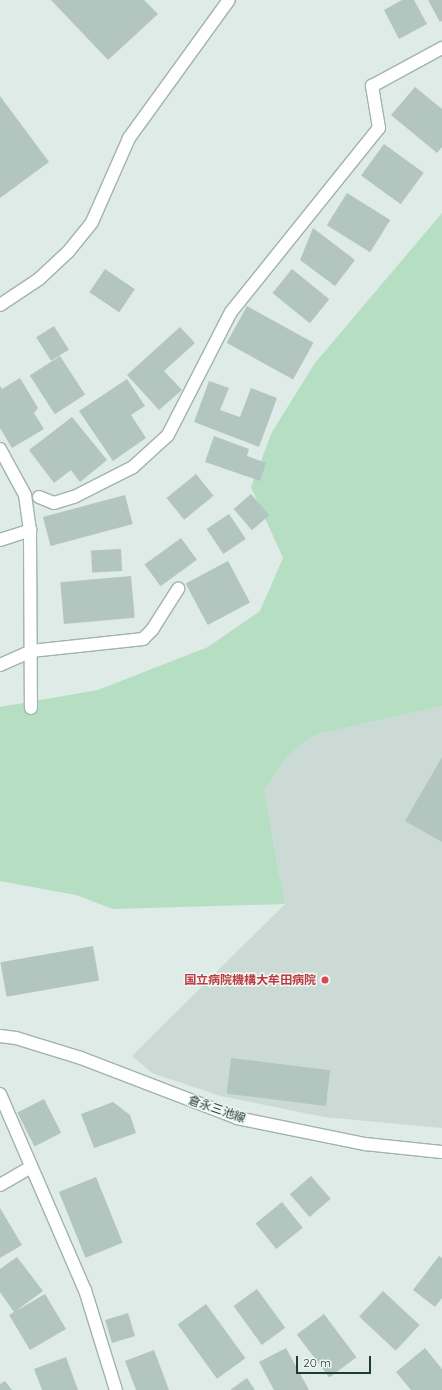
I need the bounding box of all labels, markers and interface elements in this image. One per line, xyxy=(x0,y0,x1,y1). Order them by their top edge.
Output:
place label: 国立病院機構大牟田病院 xyxy=(184,973,316,987)
marker: 国立病院機構大牟田病院 xyxy=(319,974,331,986)
street label: 倉永三池線 xyxy=(186,1092,248,1126)
scale bar xyxy=(298,1348,373,1374)
text: 20 m xyxy=(303,1355,331,1370)

